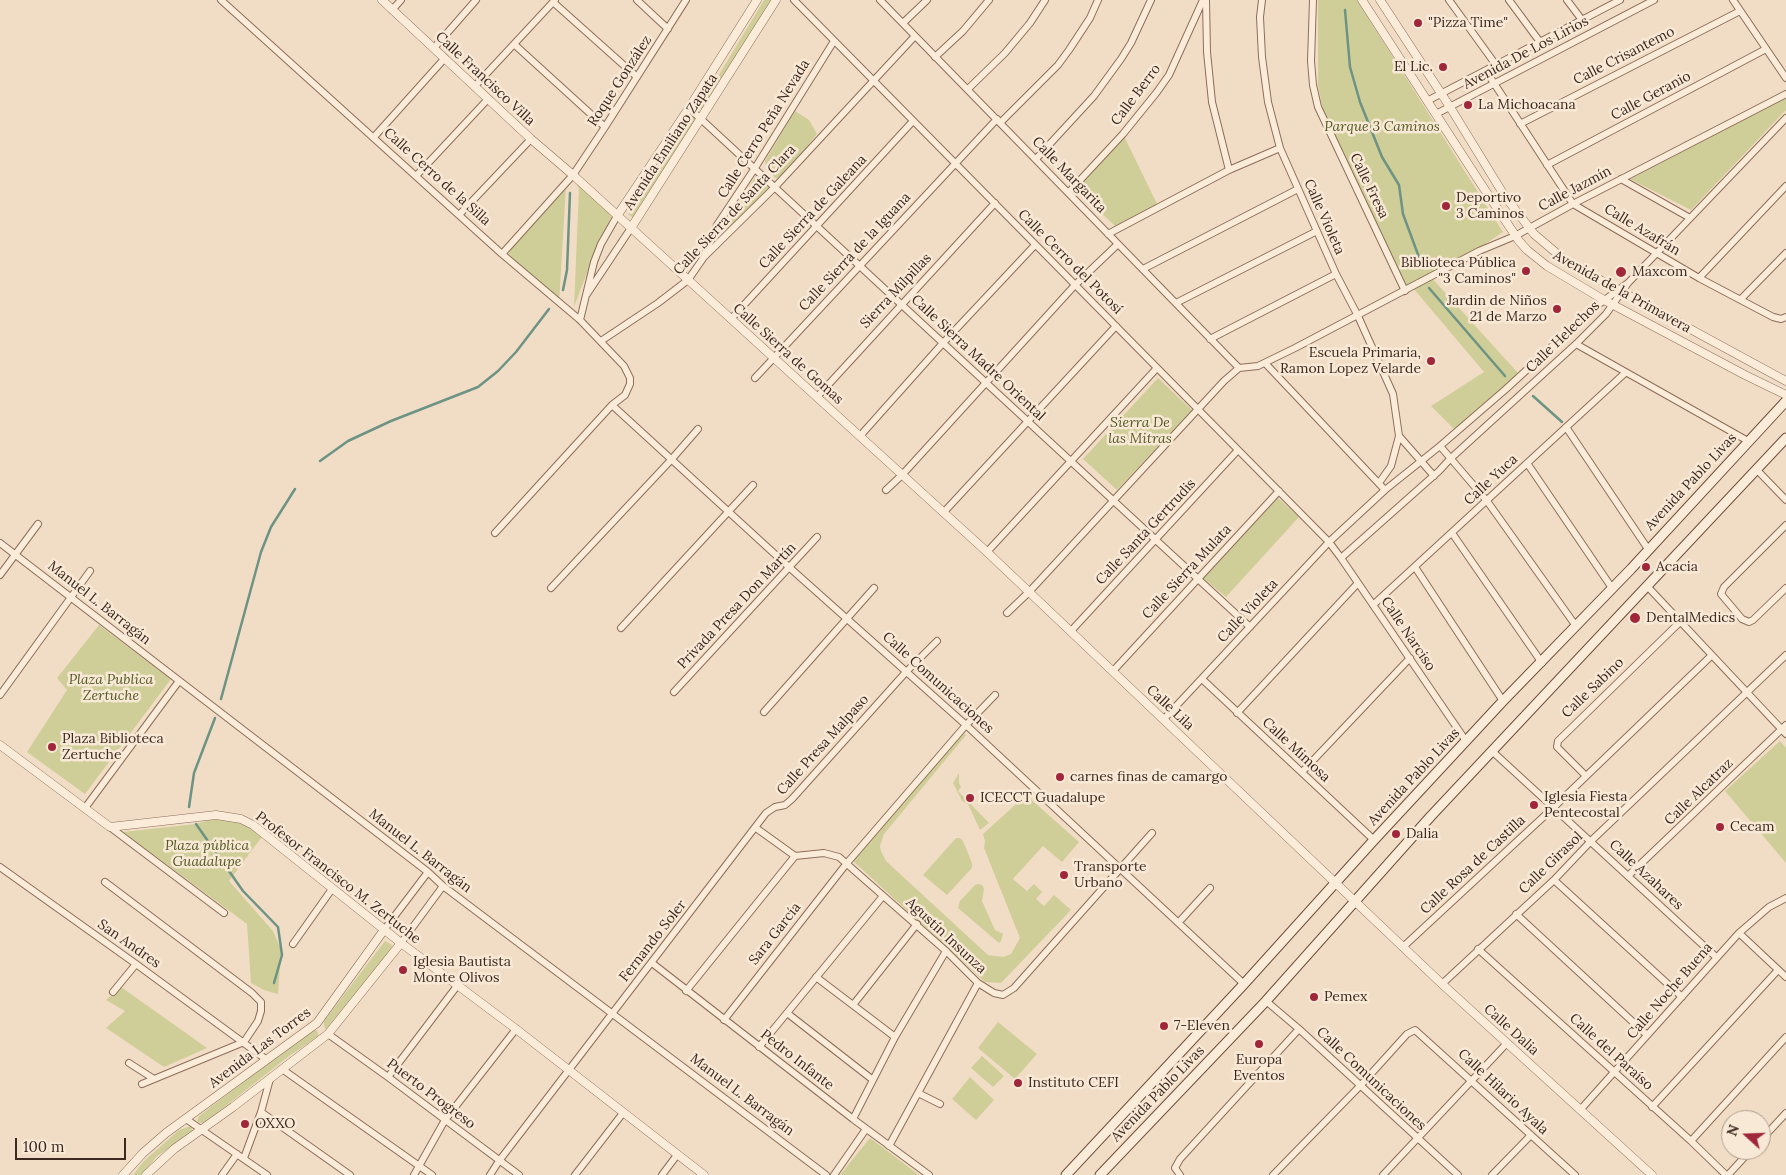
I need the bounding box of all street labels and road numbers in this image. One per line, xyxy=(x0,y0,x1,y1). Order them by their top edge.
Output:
street label: Avenida De Los Lirios xyxy=(1460,13,1592,93)
street label: Calle Crisantemo xyxy=(1571,23,1677,89)
street label: Calle Francisco Villa xyxy=(432,29,538,129)
street label: Roque González xyxy=(584,32,656,130)
street label: Calle Cerro Peña Nevada xyxy=(714,57,814,201)
street label: Calle Berro xyxy=(1108,61,1164,129)
street label: Calle Geranio xyxy=(1608,68,1694,124)
street label: Avenida Emiliano Zapata xyxy=(621,71,721,213)
street label: Calle Cerro de la Silla xyxy=(380,125,494,229)
street label: Calle Margarita xyxy=(1028,133,1110,217)
street label: Calle Sierra de Santa Clara xyxy=(670,141,800,279)
street label: Calle Sierra de Galeana xyxy=(756,151,870,273)
street label: Calle Fresa xyxy=(1346,151,1392,221)
street label: Calle Jazmín xyxy=(1536,163,1614,215)
street label: Calle Violeta xyxy=(1300,177,1348,257)
street label: Calle Sierra de la Iguana xyxy=(796,189,914,315)
street label: Calle Azafrán xyxy=(1601,201,1683,259)
street label: Calle Cerro del Potosí xyxy=(1014,206,1126,318)
street label: Avenida de la Primavera xyxy=(1550,247,1694,337)
street label: Sierra Milpillas xyxy=(857,250,935,332)
street label: Calle Sierra Madre Oriental xyxy=(907,291,1049,425)
street label: Calle Helechos xyxy=(1523,298,1603,376)
street label: Calle Sierra de Gomas xyxy=(729,300,847,408)
street label: Avenida Pablo Livas xyxy=(1642,430,1740,534)
street label: Calle Yuca xyxy=(1461,451,1521,509)
street label: Calle Santa Gertrudis xyxy=(1093,476,1199,588)
street label: Calle Sierra Mulata xyxy=(1139,521,1235,623)
street label: Privada Presa Don Martín xyxy=(674,539,800,673)
street label: Manuel L. Barragán xyxy=(44,558,154,648)
street label: Calle Violeta xyxy=(1214,576,1282,646)
street label: Calle Narciso xyxy=(1377,594,1439,674)
street label: Calle Comunicaciones xyxy=(879,629,997,737)
street label: Calle Sabino xyxy=(1558,654,1628,722)
street label: Calle Lila xyxy=(1143,682,1197,734)
street label: Calle Presa Malpaso xyxy=(773,691,873,799)
street label: Calle Mimosa xyxy=(1258,714,1334,786)
street label: Avenida Pablo Livas xyxy=(1365,725,1463,829)
street label: Calle Alcatraz xyxy=(1661,755,1737,829)
street label: Manuel L. Barragán xyxy=(365,806,475,896)
street label: Profesor Francisco M. Zertuche xyxy=(252,808,424,948)
street label: Calle Rosa de Castilla xyxy=(1417,812,1529,918)
street label: Calle Girasol xyxy=(1516,828,1586,898)
street label: Calle Azahares xyxy=(1605,836,1687,914)
street label: Agustín Insunza xyxy=(902,895,990,977)
street label: Fernando Soler xyxy=(616,897,690,985)
street label: Sara García xyxy=(745,899,805,969)
street label: San Andres xyxy=(94,916,164,972)
street label: Calle Noche Buena xyxy=(1624,939,1716,1043)
street label: Calle Dalia xyxy=(1480,1001,1542,1059)
street label: Avenida Las Torres xyxy=(206,1004,314,1092)
street label: Calle del Paraíso xyxy=(1566,1010,1656,1094)
street label: Calle Comunicaciones xyxy=(1313,1024,1429,1134)
street label: Pedro Infante xyxy=(757,1026,837,1094)
street label: Avenida Pablo Livas xyxy=(1108,1043,1208,1145)
street label: Calle Hilario Ayala xyxy=(1454,1046,1552,1138)
street label: Manuel L. Barragán xyxy=(687,1050,797,1140)
street label: Puerto Progreso xyxy=(383,1055,479,1133)

